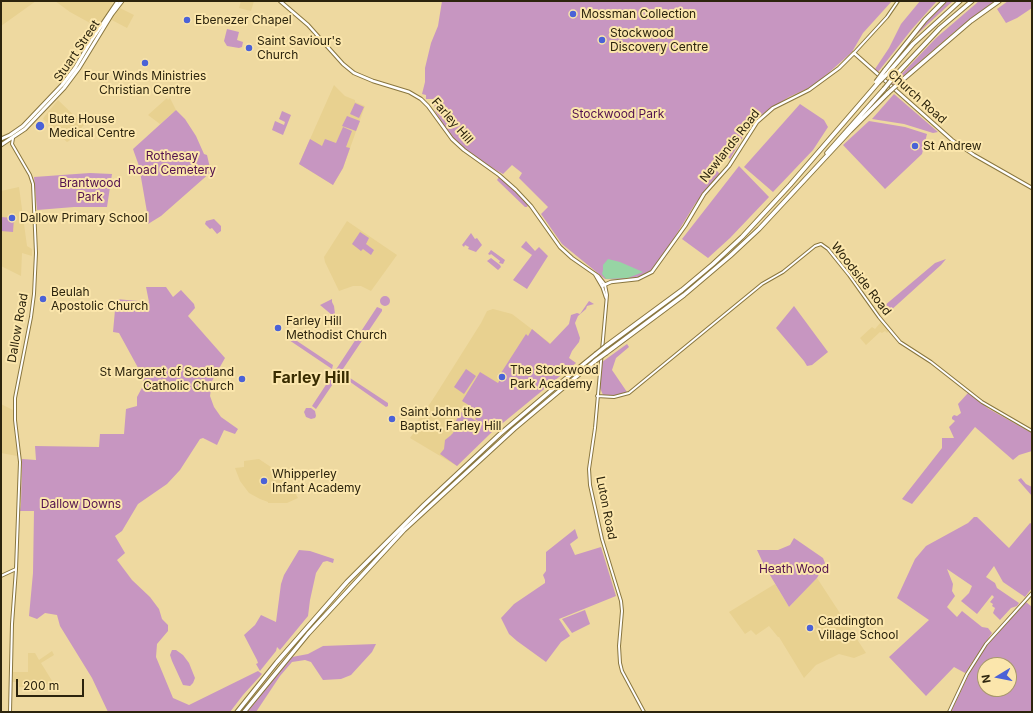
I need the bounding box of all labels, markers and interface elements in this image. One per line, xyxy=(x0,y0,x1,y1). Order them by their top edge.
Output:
place label: Mossman Collection xyxy=(581,7,696,21)
marker: Mossman Collection xyxy=(568,9,578,19)
place label: Ebenezer Chapel xyxy=(195,13,292,27)
marker: Ebenezer Chapel xyxy=(182,15,192,25)
street label: Stuart Street xyxy=(51,17,103,85)
place label: Stockwood Discovery Centre xyxy=(610,26,708,54)
place label: Saint Saviour's Church xyxy=(257,34,341,62)
marker: Stockwood Discovery Centre xyxy=(597,35,607,45)
marker: Saint Saviour's Church xyxy=(244,43,254,53)
marker: Four Winds Ministries Christian Centre xyxy=(140,58,150,68)
street label: Church Road xyxy=(885,67,949,127)
place label: Four Winds Ministries Christian Centre xyxy=(84,69,206,97)
street label: Farley Hill xyxy=(428,95,476,147)
park label: Stockwood Park xyxy=(572,107,664,121)
street label: Newlands Road xyxy=(697,107,763,185)
place label: Bute House Medical Centre xyxy=(49,112,135,140)
marker: Bute House Medical Centre xyxy=(34,120,46,132)
place label: St Andrew xyxy=(923,139,982,153)
marker: St Andrew xyxy=(910,141,920,151)
park label: Rothesay Road Cemetery xyxy=(128,149,216,177)
park label: Brantwood Park xyxy=(59,176,121,204)
place label: Dallow Primary School xyxy=(20,211,148,225)
marker: Dallow Primary School xyxy=(7,213,17,223)
street label: Woodside Road xyxy=(828,240,894,318)
place label: Beulah Apostolic Church xyxy=(51,285,148,313)
street label: Dallow Road xyxy=(5,292,31,364)
marker: Beulah Apostolic Church xyxy=(38,294,48,304)
place label: Farley Hill Methodist Church xyxy=(286,314,387,342)
marker: Farley Hill Methodist Church xyxy=(273,323,283,333)
place label: The Stockwood Park Academy xyxy=(510,363,599,391)
place label: St Margaret of Scotland Catholic Church xyxy=(100,365,234,393)
district label: Farley Hill xyxy=(272,368,350,388)
marker: The Stockwood Park Academy xyxy=(497,372,507,382)
marker: St Margaret of Scotland Catholic Church xyxy=(237,374,247,384)
place label: Saint John the Baptist, Farley Hill xyxy=(400,405,502,433)
marker: Saint John the Baptist, Farley Hill xyxy=(387,414,397,424)
place label: Whipperley Infant Academy xyxy=(272,467,361,495)
street label: Luton Road xyxy=(593,475,619,541)
marker: Whipperley Infant Academy xyxy=(259,476,269,486)
park label: Dallow Downs xyxy=(41,497,121,511)
park label: Heath Wood xyxy=(759,562,829,576)
place label: Caddington Village School xyxy=(818,614,898,642)
marker: Caddington Village School xyxy=(805,623,815,633)
north arrow xyxy=(977,657,1017,697)
scale bar xyxy=(18,671,86,697)
text: N xyxy=(979,674,994,684)
text: 200 m xyxy=(23,678,59,693)

